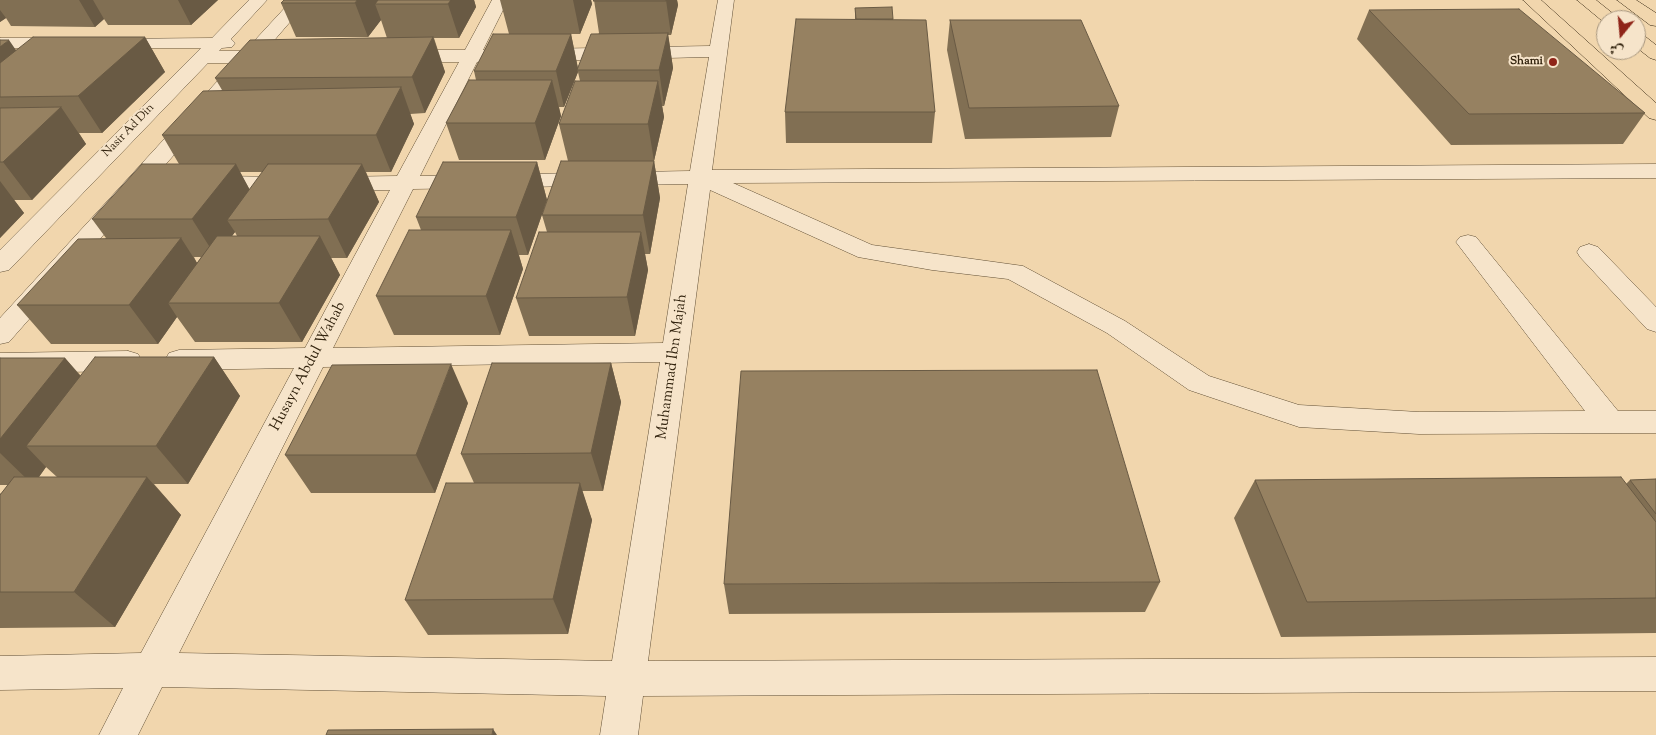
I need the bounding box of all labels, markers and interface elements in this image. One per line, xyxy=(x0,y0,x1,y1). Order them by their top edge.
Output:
north arrow xyxy=(1596,10,1646,60)
text: ش xyxy=(1607,37,1626,60)
place label: Shami xyxy=(1510,55,1543,69)
marker: Shami xyxy=(1547,56,1559,68)
street label: Nasir Ad Din xyxy=(100,101,158,161)
street label: Muhammad Ibn Majah xyxy=(654,293,692,441)
street label: Husayn Abdul Wahab xyxy=(267,299,351,435)

